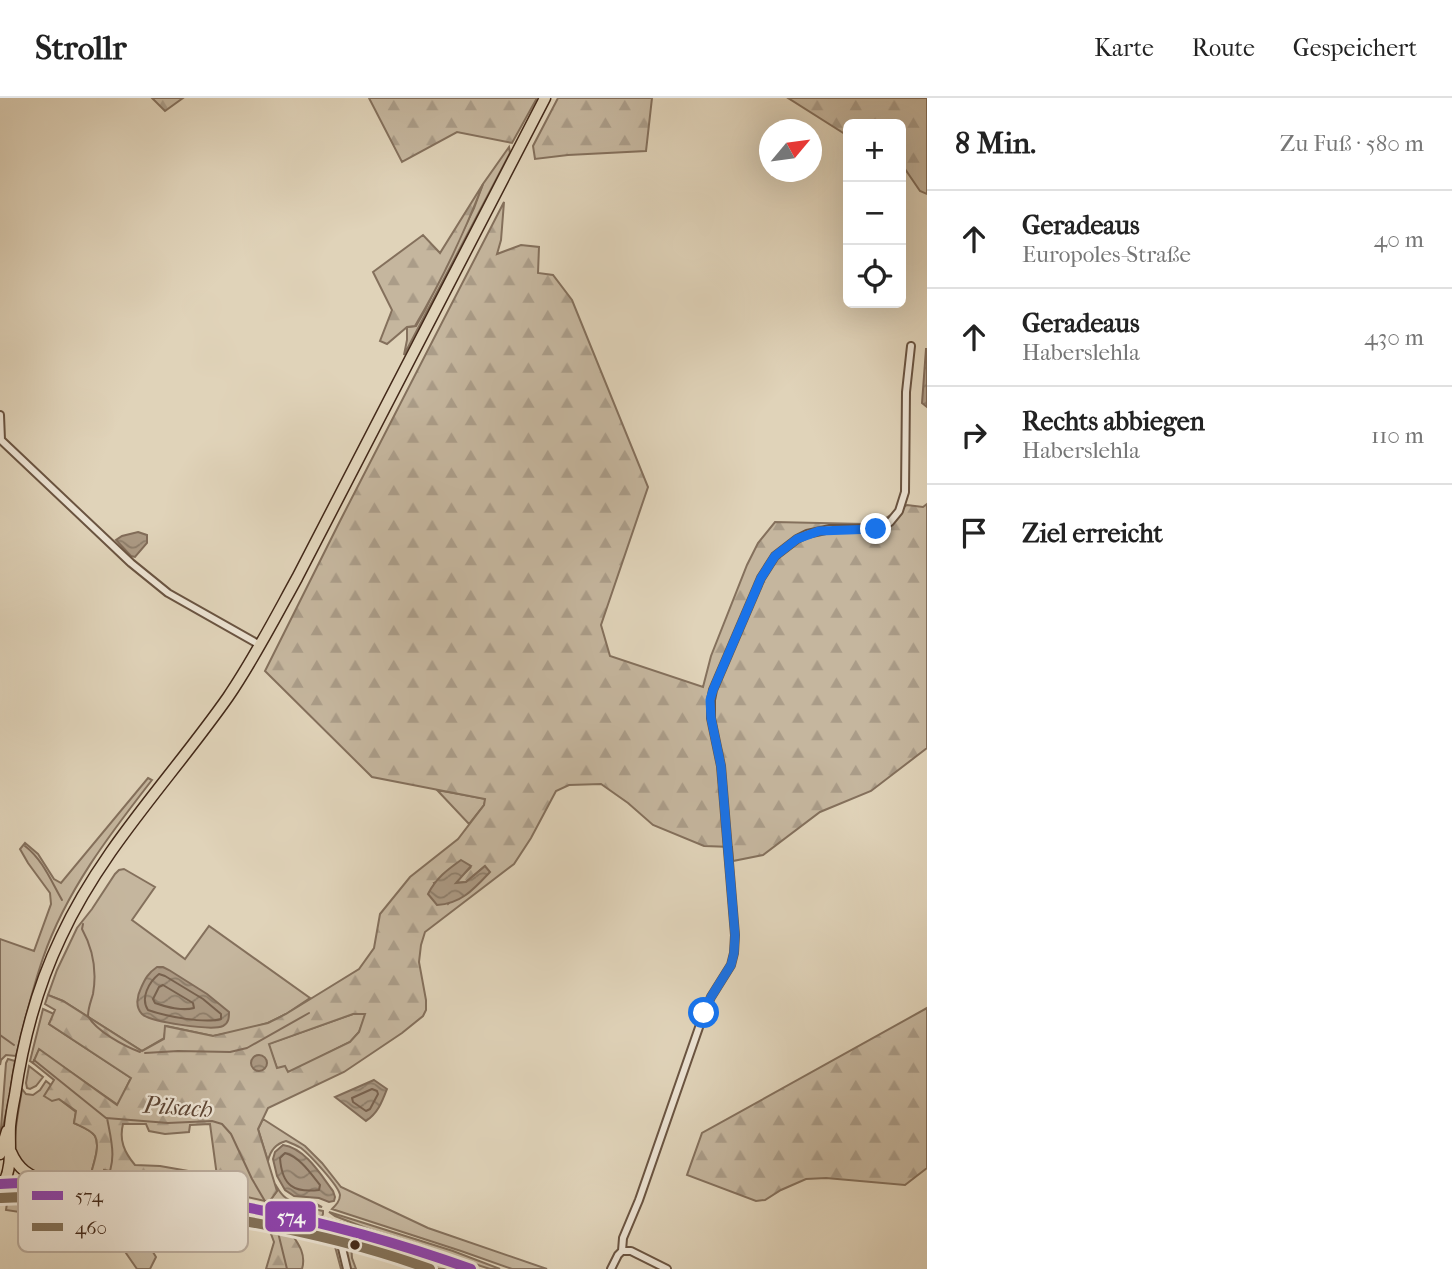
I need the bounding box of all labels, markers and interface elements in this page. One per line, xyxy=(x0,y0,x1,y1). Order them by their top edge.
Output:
text: Strollr xyxy=(35,29,126,68)
text: Karte xyxy=(1094,34,1154,62)
text: Route xyxy=(1192,34,1255,62)
text: Gespeichert xyxy=(1293,34,1417,62)
north arrow xyxy=(759,119,822,182)
map controls xyxy=(843,119,906,308)
button: + xyxy=(843,119,906,182)
text: 8 Min. xyxy=(955,126,1036,161)
text: Zu Fuß · 580 m xyxy=(1280,130,1424,157)
button: − xyxy=(843,182,906,245)
text: Geradeaus xyxy=(1022,210,1140,241)
icon: ahead xyxy=(955,220,993,258)
text: 40 m xyxy=(1374,226,1424,253)
text: Europoles-Straße xyxy=(1022,241,1191,268)
button: locate xyxy=(843,245,906,308)
text: Geradeaus xyxy=(1022,308,1140,339)
icon: ahead xyxy=(955,318,993,356)
text: 430 m xyxy=(1364,324,1424,351)
text: Haberslehla xyxy=(1022,339,1140,366)
text: Rechts abbiegen xyxy=(1022,406,1205,437)
icon: right xyxy=(955,416,993,454)
text: 110 m xyxy=(1371,422,1424,449)
text: Haberslehla xyxy=(1022,437,1140,464)
route end xyxy=(860,513,891,544)
icon: arrive xyxy=(955,514,993,552)
text: Ziel erreicht xyxy=(1022,518,1163,549)
route start xyxy=(688,997,719,1028)
water label: Pilsach xyxy=(141,1091,214,1123)
legend xyxy=(18,1171,248,1252)
text: 574 xyxy=(75,1185,104,1207)
line badge: 574 xyxy=(264,1200,317,1233)
text: 574 xyxy=(277,1206,306,1228)
text: 460 xyxy=(75,1217,107,1239)
unlabelled marker xyxy=(348,1238,362,1252)

